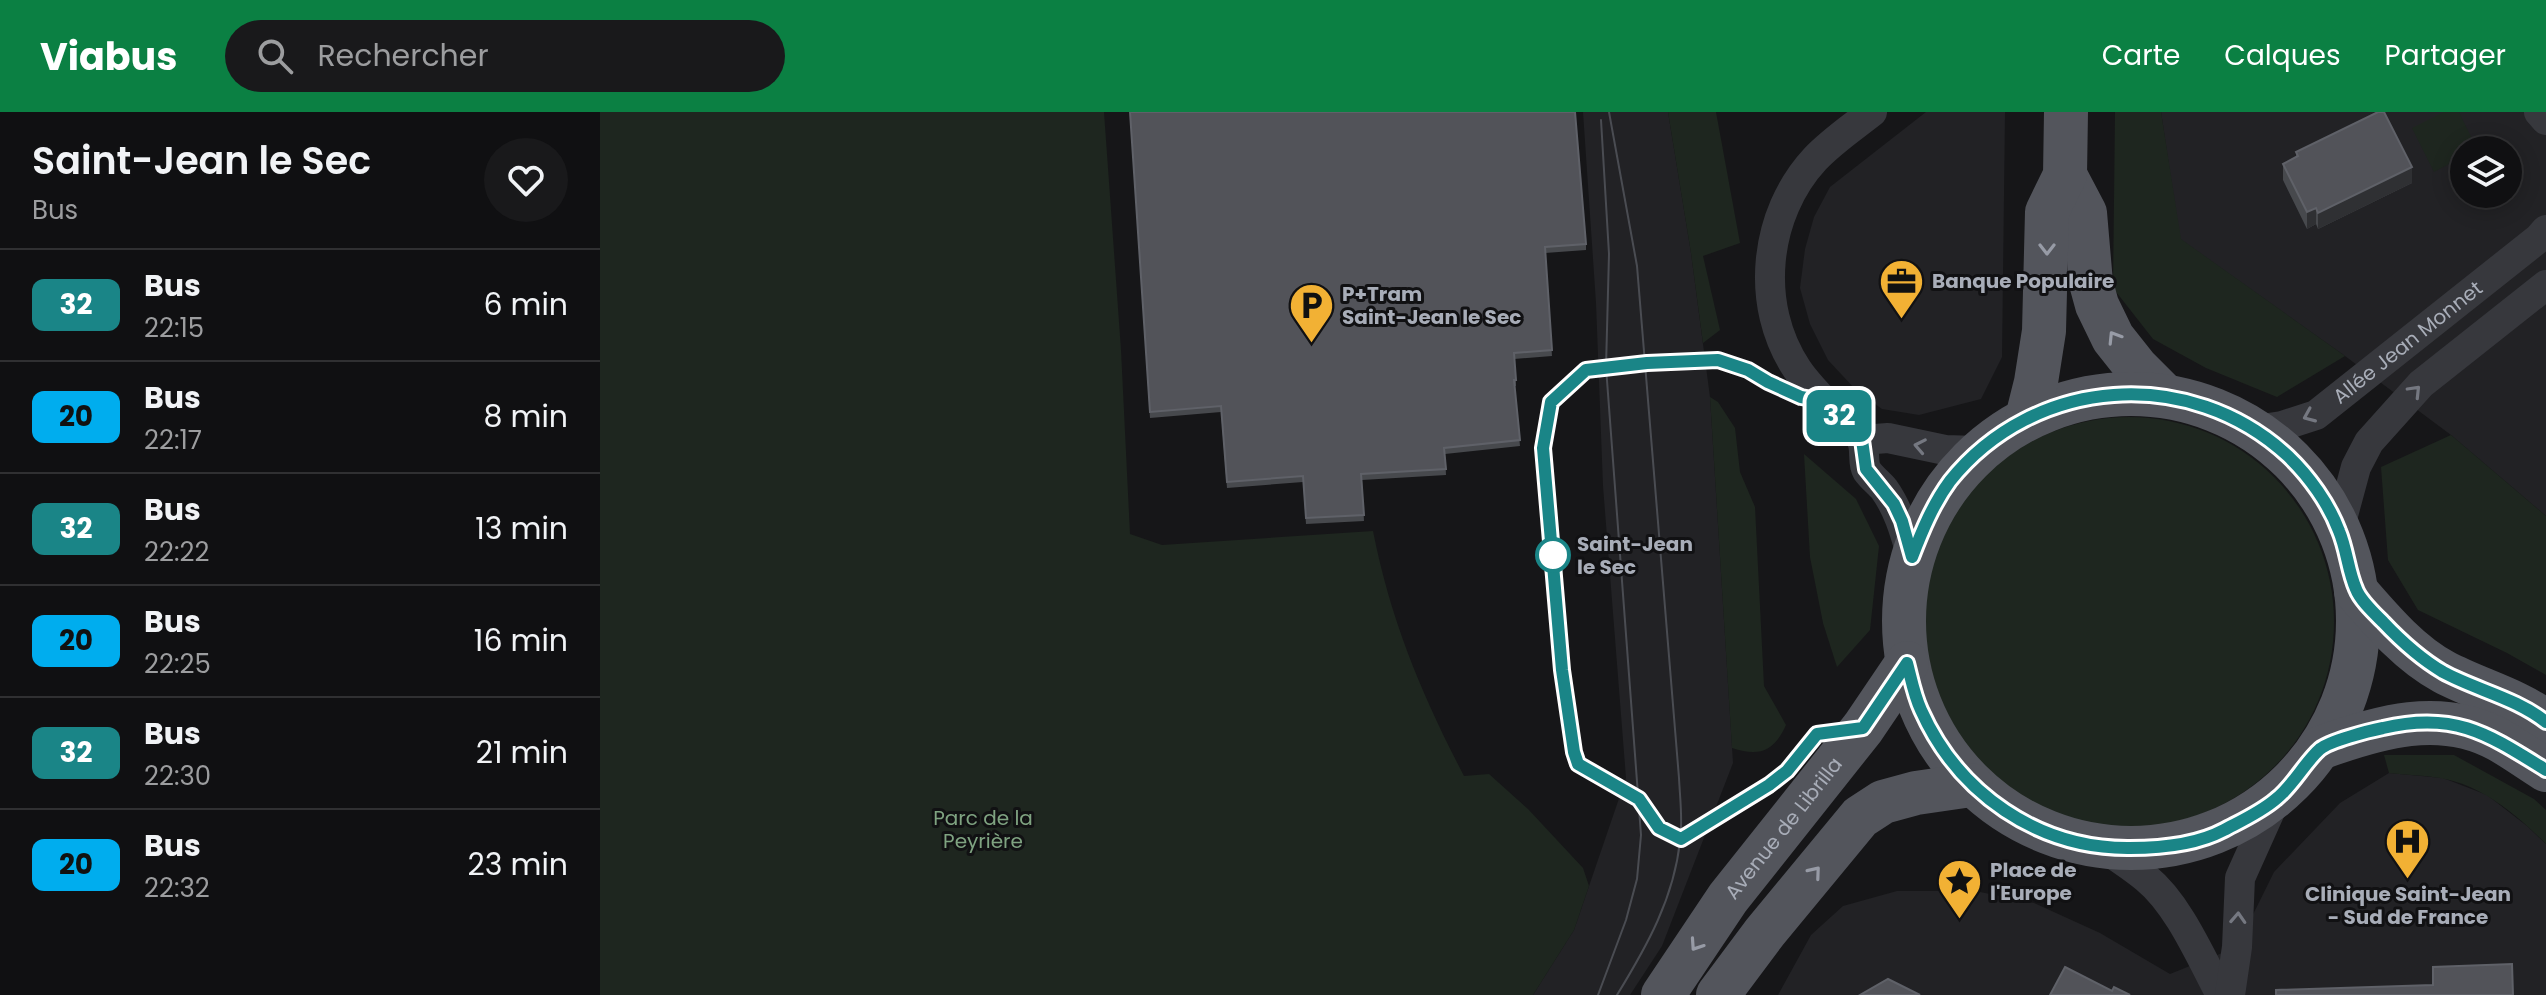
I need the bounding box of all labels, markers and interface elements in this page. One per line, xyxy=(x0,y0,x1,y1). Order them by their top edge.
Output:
search box xyxy=(225,20,785,92)
text: Viabus xyxy=(40,30,177,83)
icon: search xyxy=(253,34,297,78)
text: Rechercher xyxy=(317,34,489,77)
text: Carte xyxy=(2102,36,2180,75)
text: Calques xyxy=(2224,36,2341,75)
text: Partager xyxy=(2385,36,2506,75)
text: Saint-Jean le Sec xyxy=(32,134,371,187)
map controls xyxy=(2450,136,2522,208)
button: layers xyxy=(2450,136,2522,208)
button: heart xyxy=(484,138,568,222)
text: Bus xyxy=(32,192,78,228)
one-way arrow xyxy=(2038,243,2055,256)
office icon: Banque Populaire xyxy=(1877,257,1925,320)
text: Bus xyxy=(144,264,201,307)
place label: Banque Populaire xyxy=(1932,267,2114,295)
street label: Allée Jean Monnet xyxy=(2327,274,2488,410)
place label: P+Tram Saint-Jean le Sec xyxy=(1342,280,1521,331)
parking icon: P+Tram Saint-Jean le Sec xyxy=(1287,281,1335,344)
text: 6 min xyxy=(483,283,568,326)
text: 32 xyxy=(60,285,92,324)
text: 22:15 xyxy=(144,310,204,346)
one-way arrow xyxy=(2109,331,2124,346)
text: Bus xyxy=(144,376,201,419)
one-way arrow xyxy=(2406,386,2421,400)
line badge: 32 xyxy=(1803,390,1875,442)
text: 8 min xyxy=(484,395,568,438)
text: 32 xyxy=(1823,396,1855,435)
text: 20 xyxy=(59,397,93,436)
one-way arrow xyxy=(2303,406,2317,422)
text: 22:17 xyxy=(144,422,202,458)
one-way arrow xyxy=(1914,438,1927,455)
text: Bus xyxy=(144,488,201,531)
text: 13 min xyxy=(475,507,568,550)
text: 32 xyxy=(60,509,92,548)
place label: Saint-Jean le Sec xyxy=(1577,530,1693,581)
text: 22:22 xyxy=(144,534,209,570)
marker: Saint-Jean le Sec xyxy=(1536,538,1570,572)
text: Bus xyxy=(144,600,201,643)
text: 16 min xyxy=(474,619,568,662)
text: 20 xyxy=(59,621,93,660)
text: 22:25 xyxy=(144,646,211,682)
text: Bus xyxy=(144,712,201,755)
text: 21 min xyxy=(476,731,568,774)
text: 32 xyxy=(60,733,92,772)
street label: Avenue de Librilla xyxy=(1718,751,1849,905)
text: 22:30 xyxy=(144,758,211,794)
park label: Parc de la Peyrière xyxy=(933,804,1033,855)
hospital icon: Clinique Saint-Jean - Sud de France xyxy=(2384,818,2432,881)
text: Bus xyxy=(144,824,201,867)
text: 23 min xyxy=(468,843,568,886)
text: 20 xyxy=(59,845,93,884)
place label: Place de l'Europe xyxy=(1990,856,2077,907)
place icon: Place de l'Europe xyxy=(1935,857,1983,920)
one-way arrow xyxy=(1805,867,1820,881)
text: 22:32 xyxy=(144,870,210,906)
place label: Clinique Saint-Jean - Sud de France xyxy=(2305,880,2511,931)
one-way arrow xyxy=(2229,911,2246,924)
one-way arrow xyxy=(1691,936,1706,950)

